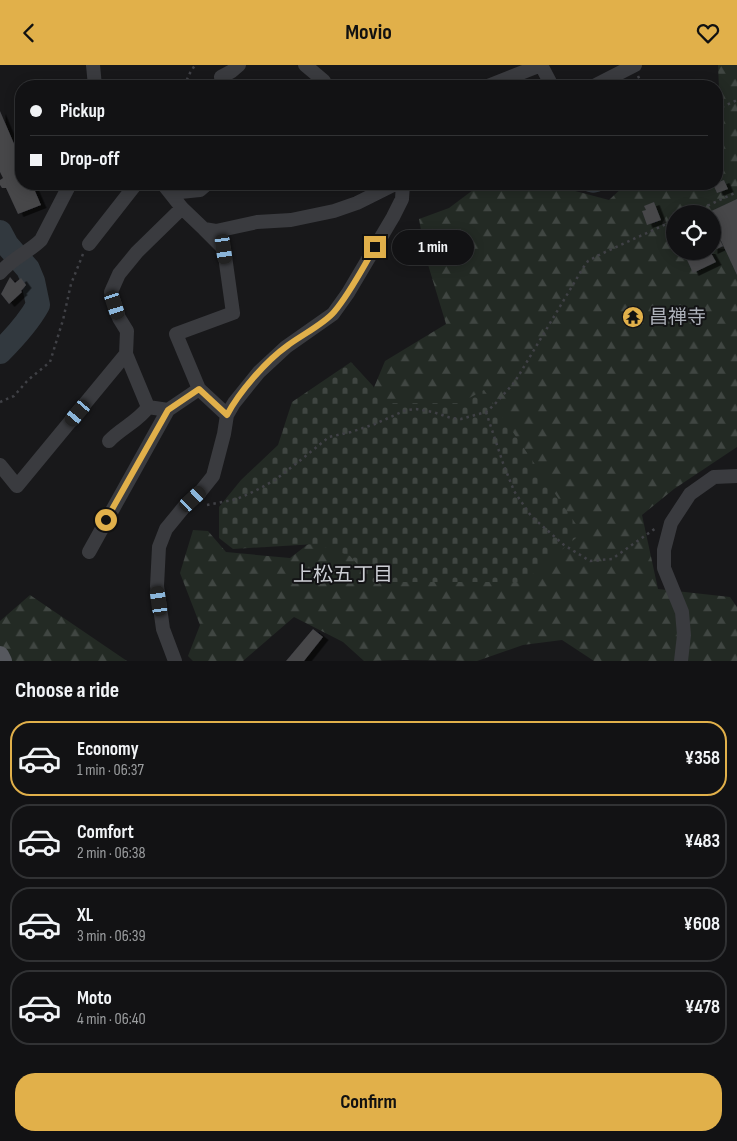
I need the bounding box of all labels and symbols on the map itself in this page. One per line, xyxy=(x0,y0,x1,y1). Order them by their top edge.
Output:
callout: 1 min xyxy=(392,229,475,265)
car xyxy=(214,233,233,265)
route end xyxy=(364,236,386,258)
car xyxy=(103,288,126,322)
temple icon: 昌禅寺 xyxy=(621,305,645,329)
place label: 昌禅寺 xyxy=(649,306,706,329)
car xyxy=(62,397,93,429)
car xyxy=(176,483,209,515)
route start xyxy=(95,509,117,531)
district label: 上松五丁目 xyxy=(293,563,393,587)
car xyxy=(149,585,168,617)

